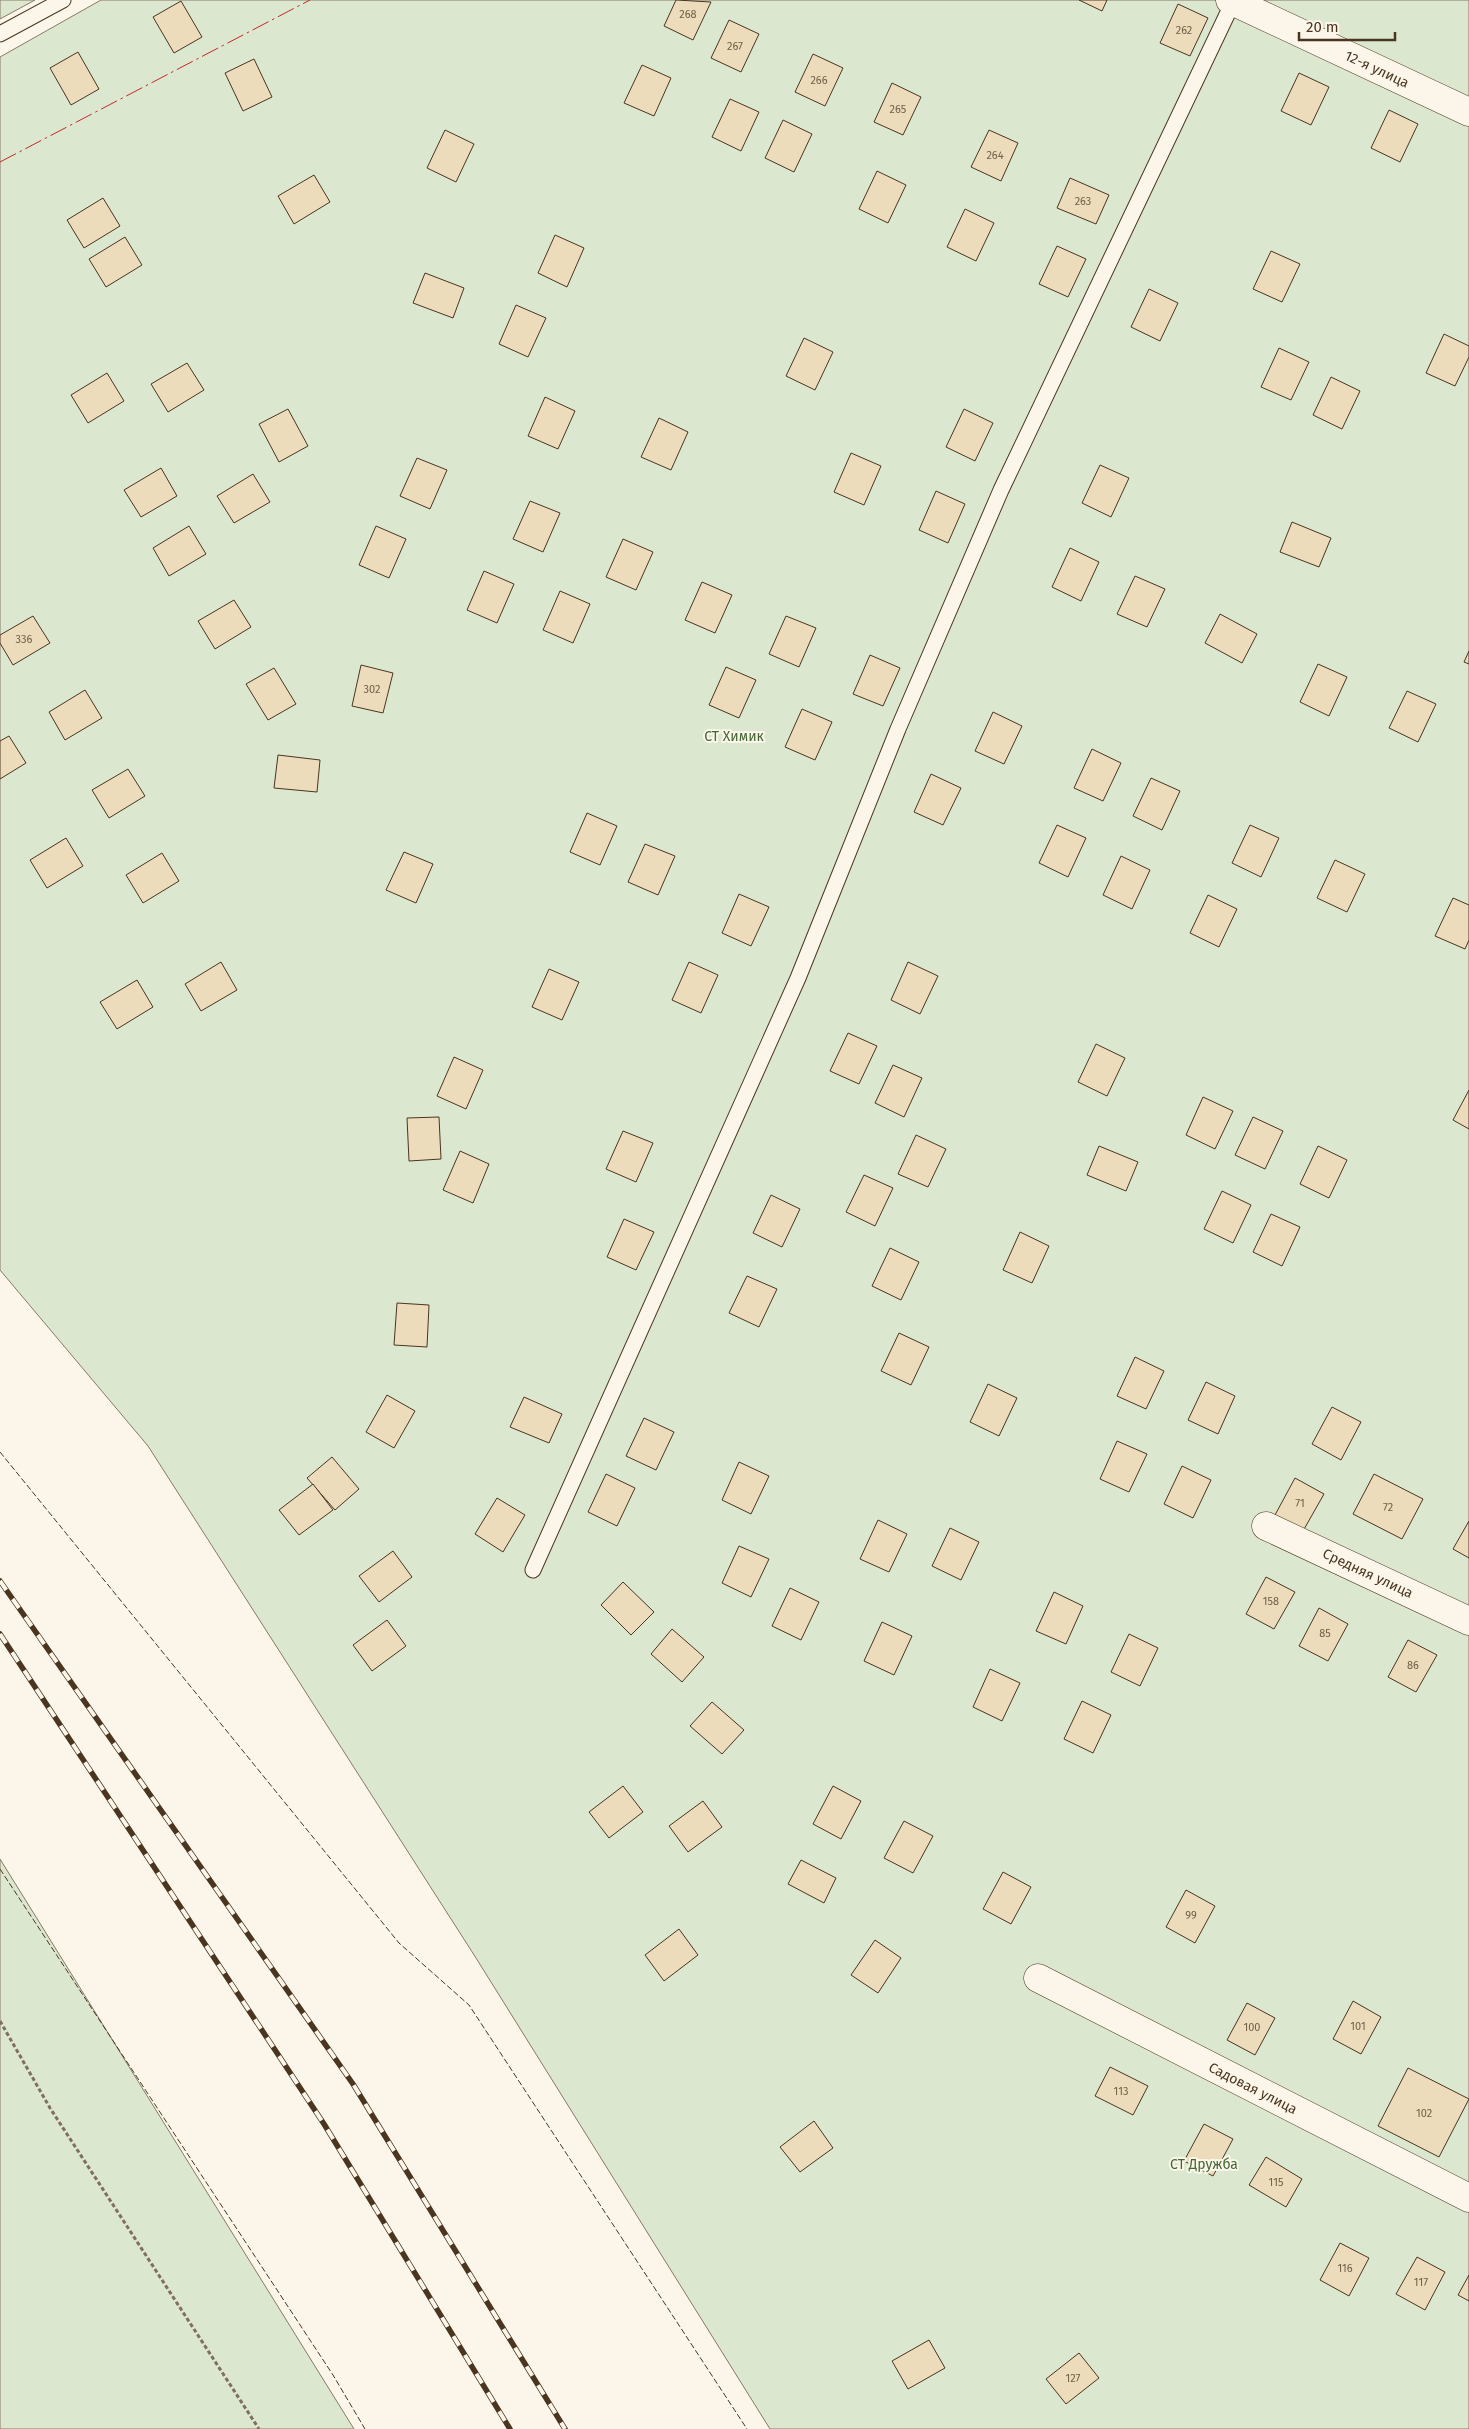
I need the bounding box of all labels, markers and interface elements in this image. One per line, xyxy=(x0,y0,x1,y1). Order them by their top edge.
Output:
house number: 268 xyxy=(679,8,697,21)
scale bar xyxy=(1299,10,1395,42)
text: 20 m xyxy=(1306,18,1339,36)
house number: 262 xyxy=(1176,24,1192,37)
house number: 267 xyxy=(727,40,743,53)
street label: 12-я улица xyxy=(1342,47,1412,92)
house number: 266 xyxy=(810,74,828,87)
house number: 265 xyxy=(890,103,907,116)
house number: 264 xyxy=(986,149,1004,162)
house number: 263 xyxy=(1075,195,1091,208)
house number: 336 xyxy=(16,633,33,646)
house number: 302 xyxy=(364,683,380,696)
park label: СТ Химик xyxy=(704,728,765,745)
house number: 71 xyxy=(1295,1497,1305,1510)
house number: 72 xyxy=(1383,1501,1393,1514)
street label: Средняя улица xyxy=(1320,1545,1416,1602)
house number: 158 xyxy=(1263,1595,1279,1608)
house number: 85 xyxy=(1319,1627,1331,1640)
house number: 86 xyxy=(1407,1659,1419,1672)
house number: 99 xyxy=(1185,1909,1197,1922)
house number: 101 xyxy=(1350,2020,1366,2033)
house number: 100 xyxy=(1243,2021,1261,2034)
street label: Садовая улица xyxy=(1206,2059,1300,2118)
house number: 113 xyxy=(1114,2085,1128,2098)
house number: 102 xyxy=(1416,2107,1432,2120)
park label: СТ Дружба xyxy=(1170,2156,1238,2173)
house number: 115 xyxy=(1269,2176,1284,2189)
house number: 116 xyxy=(1337,2262,1353,2275)
house number: 117 xyxy=(1414,2276,1428,2289)
house number: 127 xyxy=(1066,2372,1081,2385)

